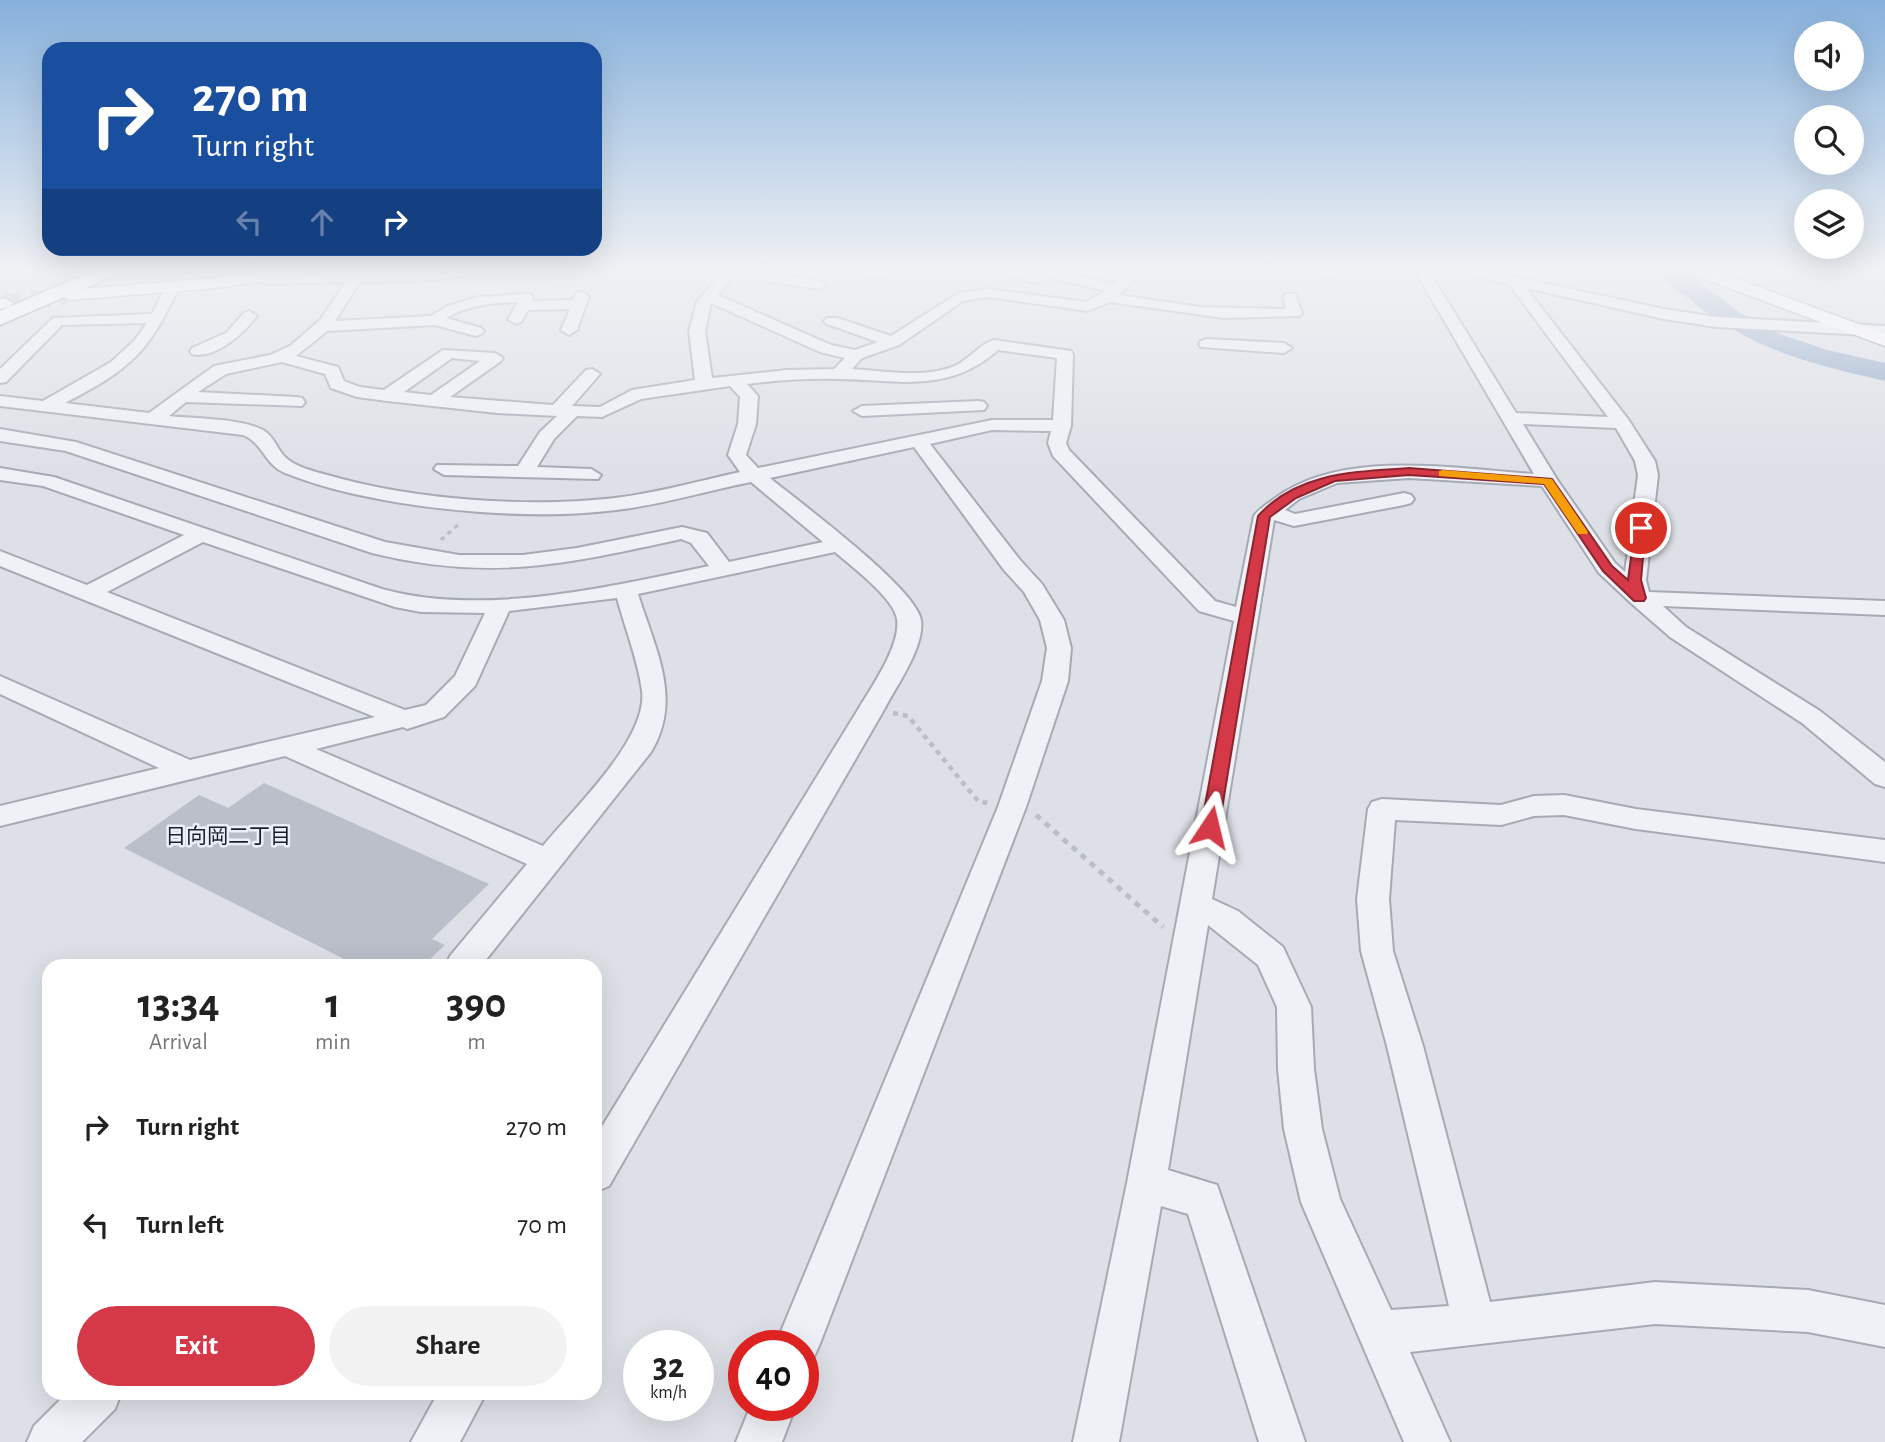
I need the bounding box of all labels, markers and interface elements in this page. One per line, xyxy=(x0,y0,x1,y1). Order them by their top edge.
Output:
map controls xyxy=(1794,21,1864,259)
button: sound xyxy=(1794,21,1864,91)
icon: right xyxy=(77,70,168,161)
text: 270 m xyxy=(192,72,309,121)
button: search xyxy=(1794,105,1864,175)
text: Turn right xyxy=(192,130,314,162)
button: layers xyxy=(1794,189,1864,259)
icon: left xyxy=(230,203,268,241)
icon: ahead xyxy=(303,203,341,241)
icon: right xyxy=(376,203,414,241)
pin xyxy=(1611,498,1671,558)
icon: arrive xyxy=(1622,509,1660,547)
position arrow xyxy=(1173,790,1247,864)
district label: 日向岡二丁目 xyxy=(165,825,291,847)
text: 13:34 xyxy=(137,983,220,1025)
text: 1 xyxy=(325,983,340,1025)
text: 390 xyxy=(446,983,507,1025)
text: Arrival xyxy=(149,1031,208,1054)
text: min xyxy=(315,1031,351,1054)
text: m xyxy=(467,1031,486,1054)
icon: right xyxy=(77,1108,115,1146)
text: Turn right xyxy=(136,1114,239,1140)
text: 270 m xyxy=(506,1114,567,1140)
icon: left xyxy=(77,1206,115,1244)
text: Turn left xyxy=(136,1212,224,1238)
text: 70 m xyxy=(517,1212,567,1238)
button: Exit xyxy=(77,1306,315,1386)
button: Share xyxy=(329,1306,567,1386)
speed limit sign: 40 xyxy=(728,1330,819,1421)
text: 32 xyxy=(653,1349,684,1384)
text: km/h xyxy=(650,1384,687,1402)

